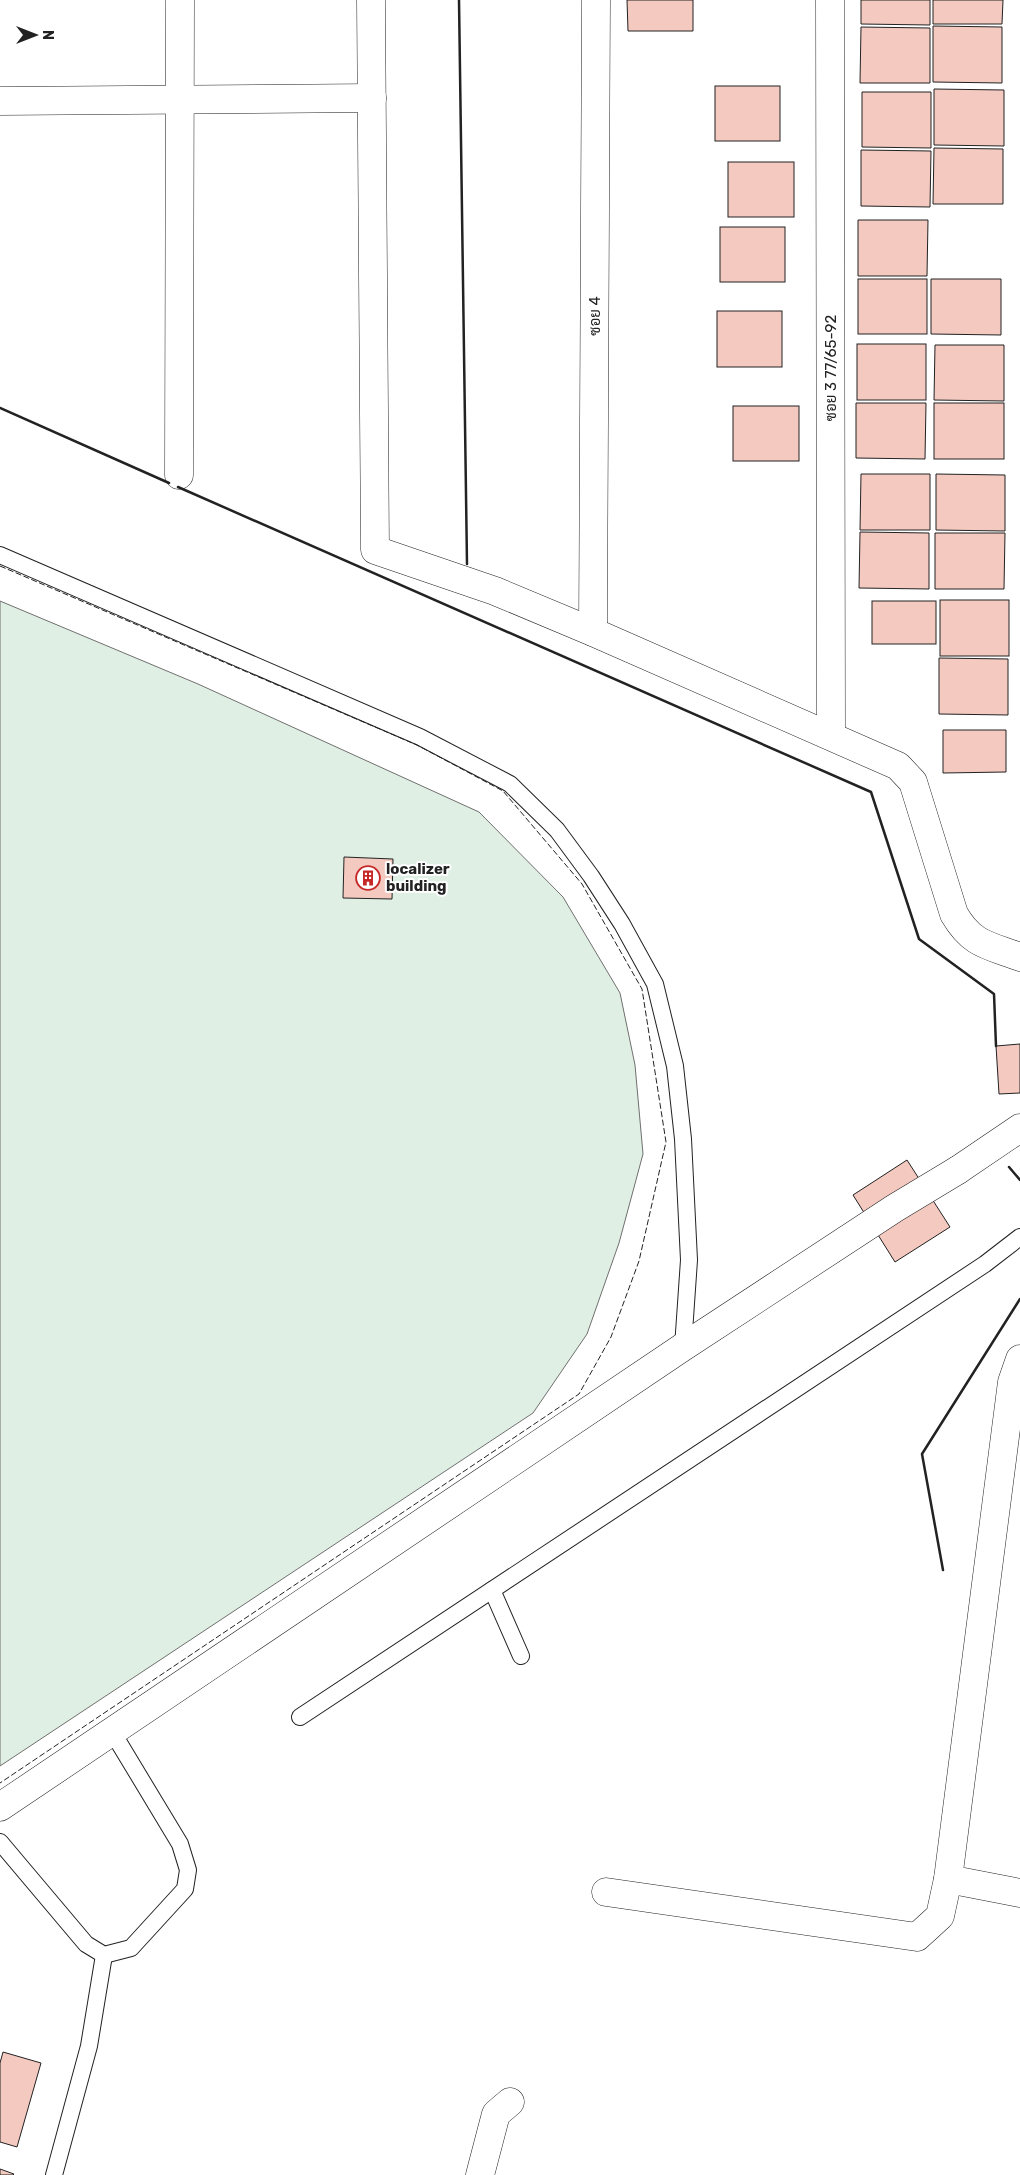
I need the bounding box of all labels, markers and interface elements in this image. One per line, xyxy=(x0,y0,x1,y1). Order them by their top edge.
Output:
north arrow xyxy=(10,10,60,60)
text: N xyxy=(39,30,56,40)
street label: ซอย 4 xyxy=(586,296,604,336)
street label: ซอย 3 77/65-92 xyxy=(822,315,840,421)
place label: localizer building xyxy=(386,860,450,895)
building icon: localizer building xyxy=(355,865,381,891)

